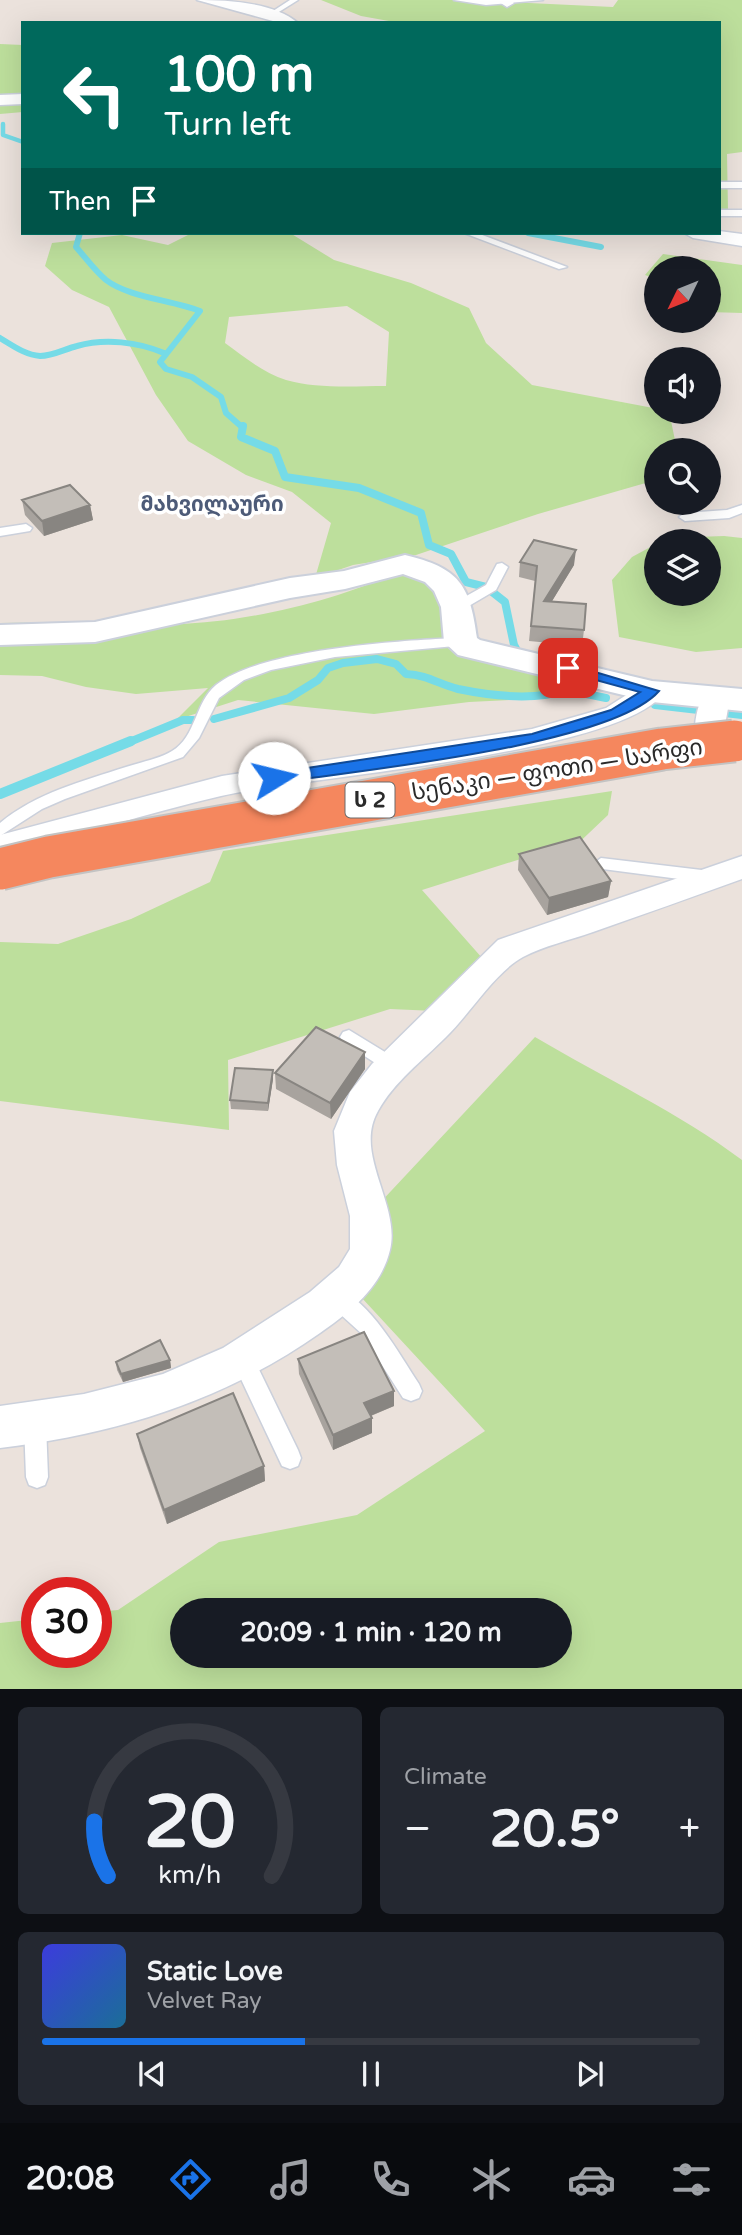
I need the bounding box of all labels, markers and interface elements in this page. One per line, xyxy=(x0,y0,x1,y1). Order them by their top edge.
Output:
text: 100 m xyxy=(164,46,314,105)
icon: left xyxy=(49,49,140,140)
text: Turn left xyxy=(164,106,291,144)
icon: arrive xyxy=(125,182,163,220)
text: Then xyxy=(49,186,111,217)
north arrow xyxy=(644,256,721,332)
map controls xyxy=(644,256,721,606)
button: sound xyxy=(644,347,721,424)
button: search xyxy=(644,438,721,515)
district label: მახვილაური xyxy=(140,492,284,517)
button: layers xyxy=(644,529,721,606)
pin xyxy=(538,638,598,698)
icon: arrive xyxy=(549,649,587,687)
street label: სენაკი — ფოთი — სარფი xyxy=(410,733,705,807)
position arrow xyxy=(237,741,311,815)
road number: ს 2 xyxy=(346,782,394,818)
speed limit sign: 30 xyxy=(21,1577,112,1668)
text: 20:09 · 1 min · 120 m xyxy=(240,1617,502,1648)
text: Climate xyxy=(404,1763,487,1791)
text: 20 xyxy=(144,1780,236,1868)
text: 20.5° xyxy=(490,1798,620,1861)
text: − xyxy=(404,1806,431,1852)
text: + xyxy=(679,1806,700,1852)
text: km/h xyxy=(159,1860,221,1890)
text: Static Love xyxy=(147,1956,283,1987)
text: Velvet Ray xyxy=(147,1987,262,2015)
icon: previous xyxy=(133,2055,171,2093)
icon: pause xyxy=(352,2055,390,2093)
icon: next xyxy=(571,2055,609,2093)
icon: directions xyxy=(166,2155,215,2204)
icon: music xyxy=(266,2155,315,2204)
icon: phone xyxy=(366,2155,415,2204)
icon: climate xyxy=(467,2155,516,2204)
icon: car xyxy=(567,2155,616,2204)
icon: filters xyxy=(667,2155,716,2204)
text: 20:08 xyxy=(26,2160,114,2198)

